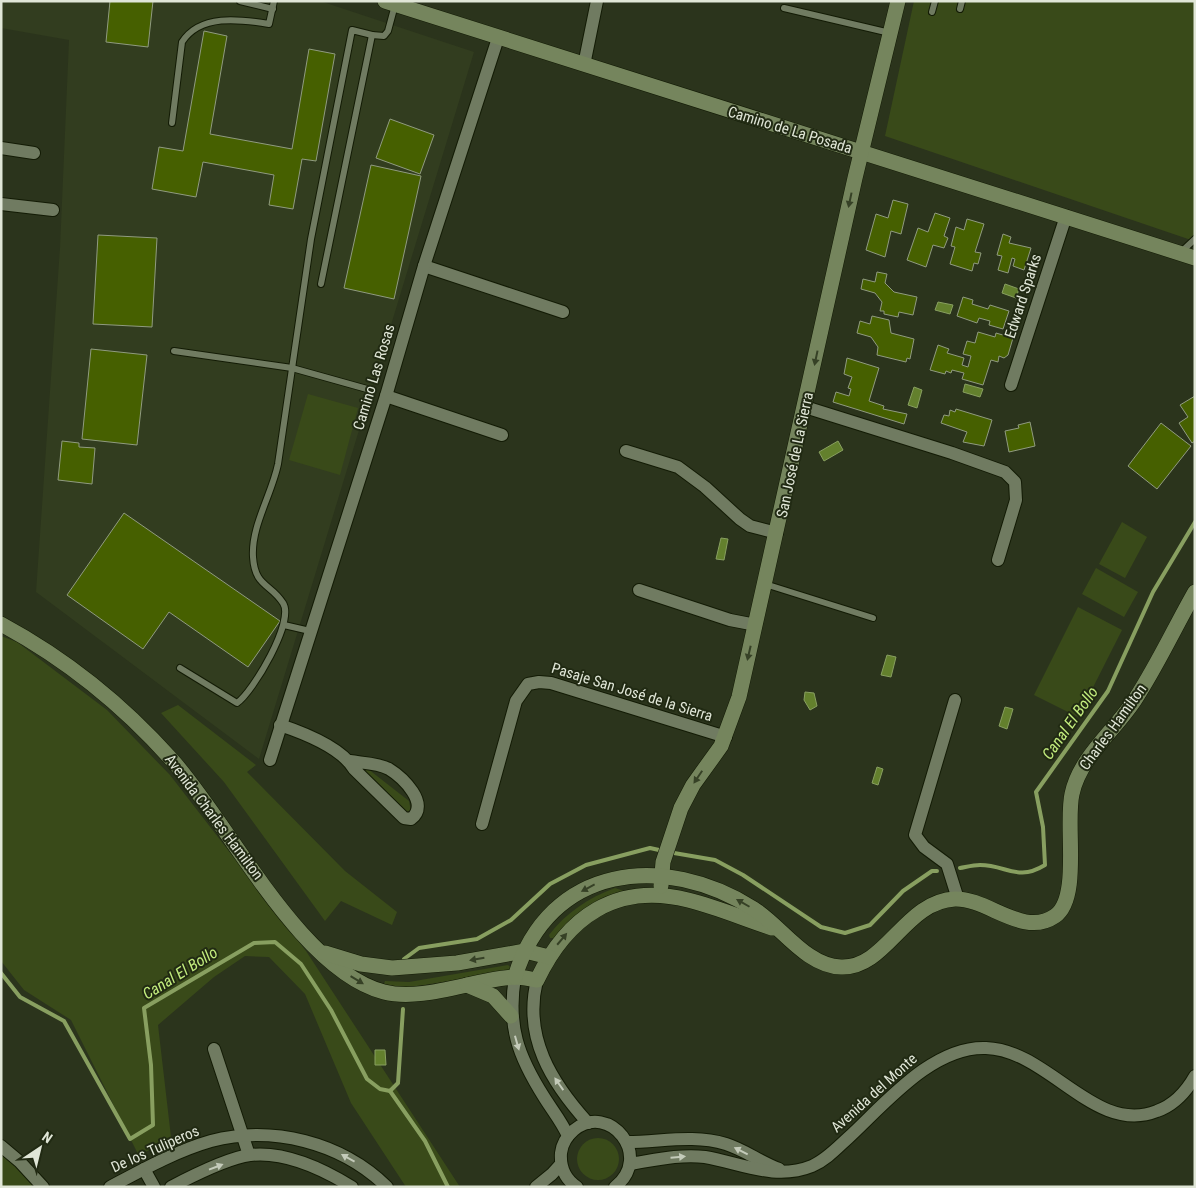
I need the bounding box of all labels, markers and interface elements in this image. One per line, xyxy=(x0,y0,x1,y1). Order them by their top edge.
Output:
street label: Camino de La Posada xyxy=(726,103,854,157)
one-way arrow xyxy=(846,192,854,208)
street label: Edward Sparks xyxy=(1001,251,1045,340)
street label: Camino Las Rosas xyxy=(349,322,399,432)
one-way arrow xyxy=(812,351,820,366)
street label: San José de La Sierra xyxy=(773,391,817,519)
one-way arrow xyxy=(745,646,753,661)
street label: Pasaje San José de la Sierra xyxy=(549,659,715,725)
street label: Charles Hamilton xyxy=(1076,680,1150,774)
water label: Canal El Bollo xyxy=(1038,683,1102,763)
street label: Avenida Charles Hamilton xyxy=(161,751,267,883)
one-way arrow xyxy=(694,771,703,784)
one-way arrow xyxy=(581,884,595,892)
one-way arrow xyxy=(737,899,750,908)
one-way arrow xyxy=(556,933,568,945)
water label: Canal El Bollo xyxy=(139,942,221,1003)
one-way arrow xyxy=(468,956,484,964)
one-way arrow xyxy=(350,976,365,984)
one-way arrow xyxy=(514,1035,522,1050)
street label: Avenida del Monte xyxy=(827,1050,921,1136)
one-way arrow xyxy=(554,1078,564,1091)
street label: De los Tuliperos xyxy=(108,1122,202,1176)
north arrow xyxy=(15,1123,65,1173)
text: N xyxy=(39,1128,56,1146)
one-way arrow xyxy=(734,1147,749,1155)
one-way arrow xyxy=(671,1153,687,1161)
one-way arrow xyxy=(341,1154,355,1163)
one-way arrow xyxy=(209,1163,224,1171)

